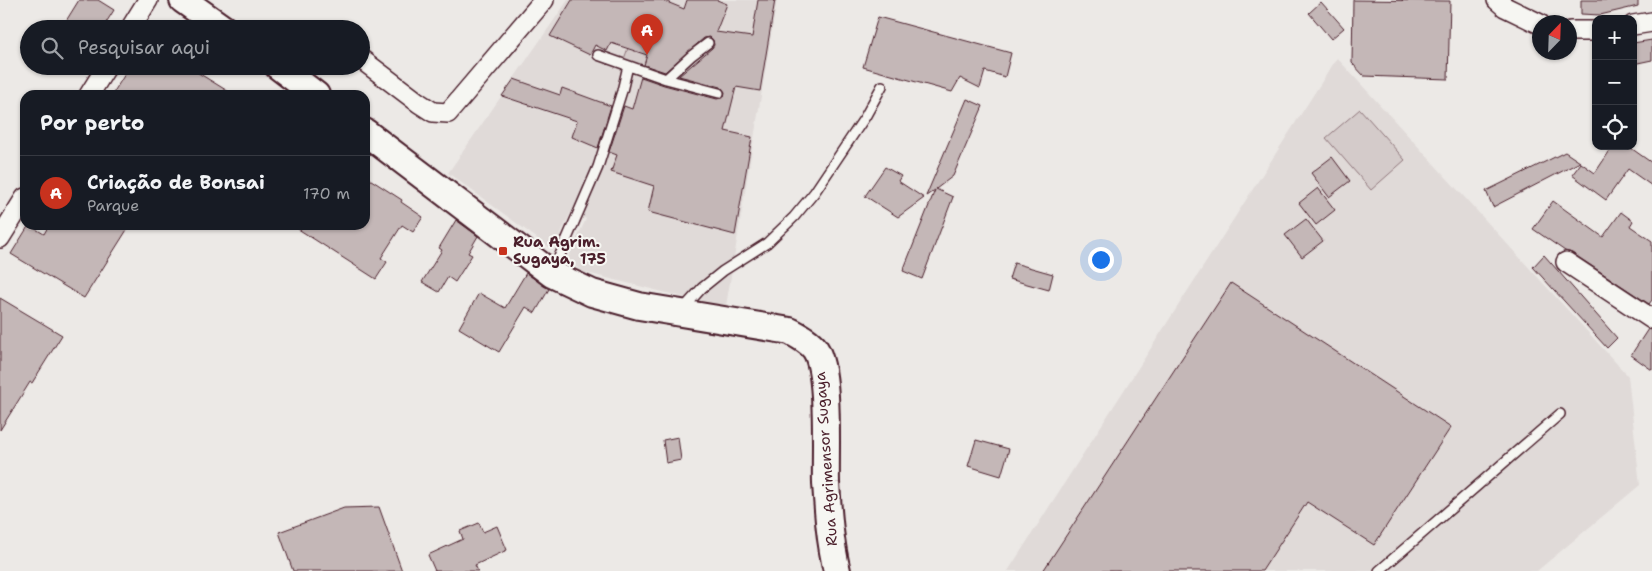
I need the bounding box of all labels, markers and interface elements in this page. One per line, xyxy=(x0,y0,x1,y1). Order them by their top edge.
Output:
pin: A xyxy=(631,14,663,55)
north arrow xyxy=(1532,15,1577,60)
map controls xyxy=(1592,15,1637,150)
button: + xyxy=(1592,15,1637,60)
search box xyxy=(20,20,370,75)
icon: search xyxy=(38,34,66,62)
text: Pesquisar aqui xyxy=(78,35,210,60)
button: − xyxy=(1592,60,1637,105)
button: locate xyxy=(1592,105,1637,150)
text: Por perto xyxy=(40,109,144,137)
text: Criação de Bonsai xyxy=(87,170,265,195)
text: A xyxy=(50,183,62,204)
text: 170 m xyxy=(303,183,350,204)
text: Parque xyxy=(87,195,139,216)
place label: Rua Agrim. Sugaya, 175 xyxy=(513,232,606,269)
marker: Rua Agrim. Sugaya, 175 xyxy=(497,245,509,257)
your location xyxy=(1088,247,1114,273)
street label: Rua Agrimensor Sugaya xyxy=(810,370,842,547)

